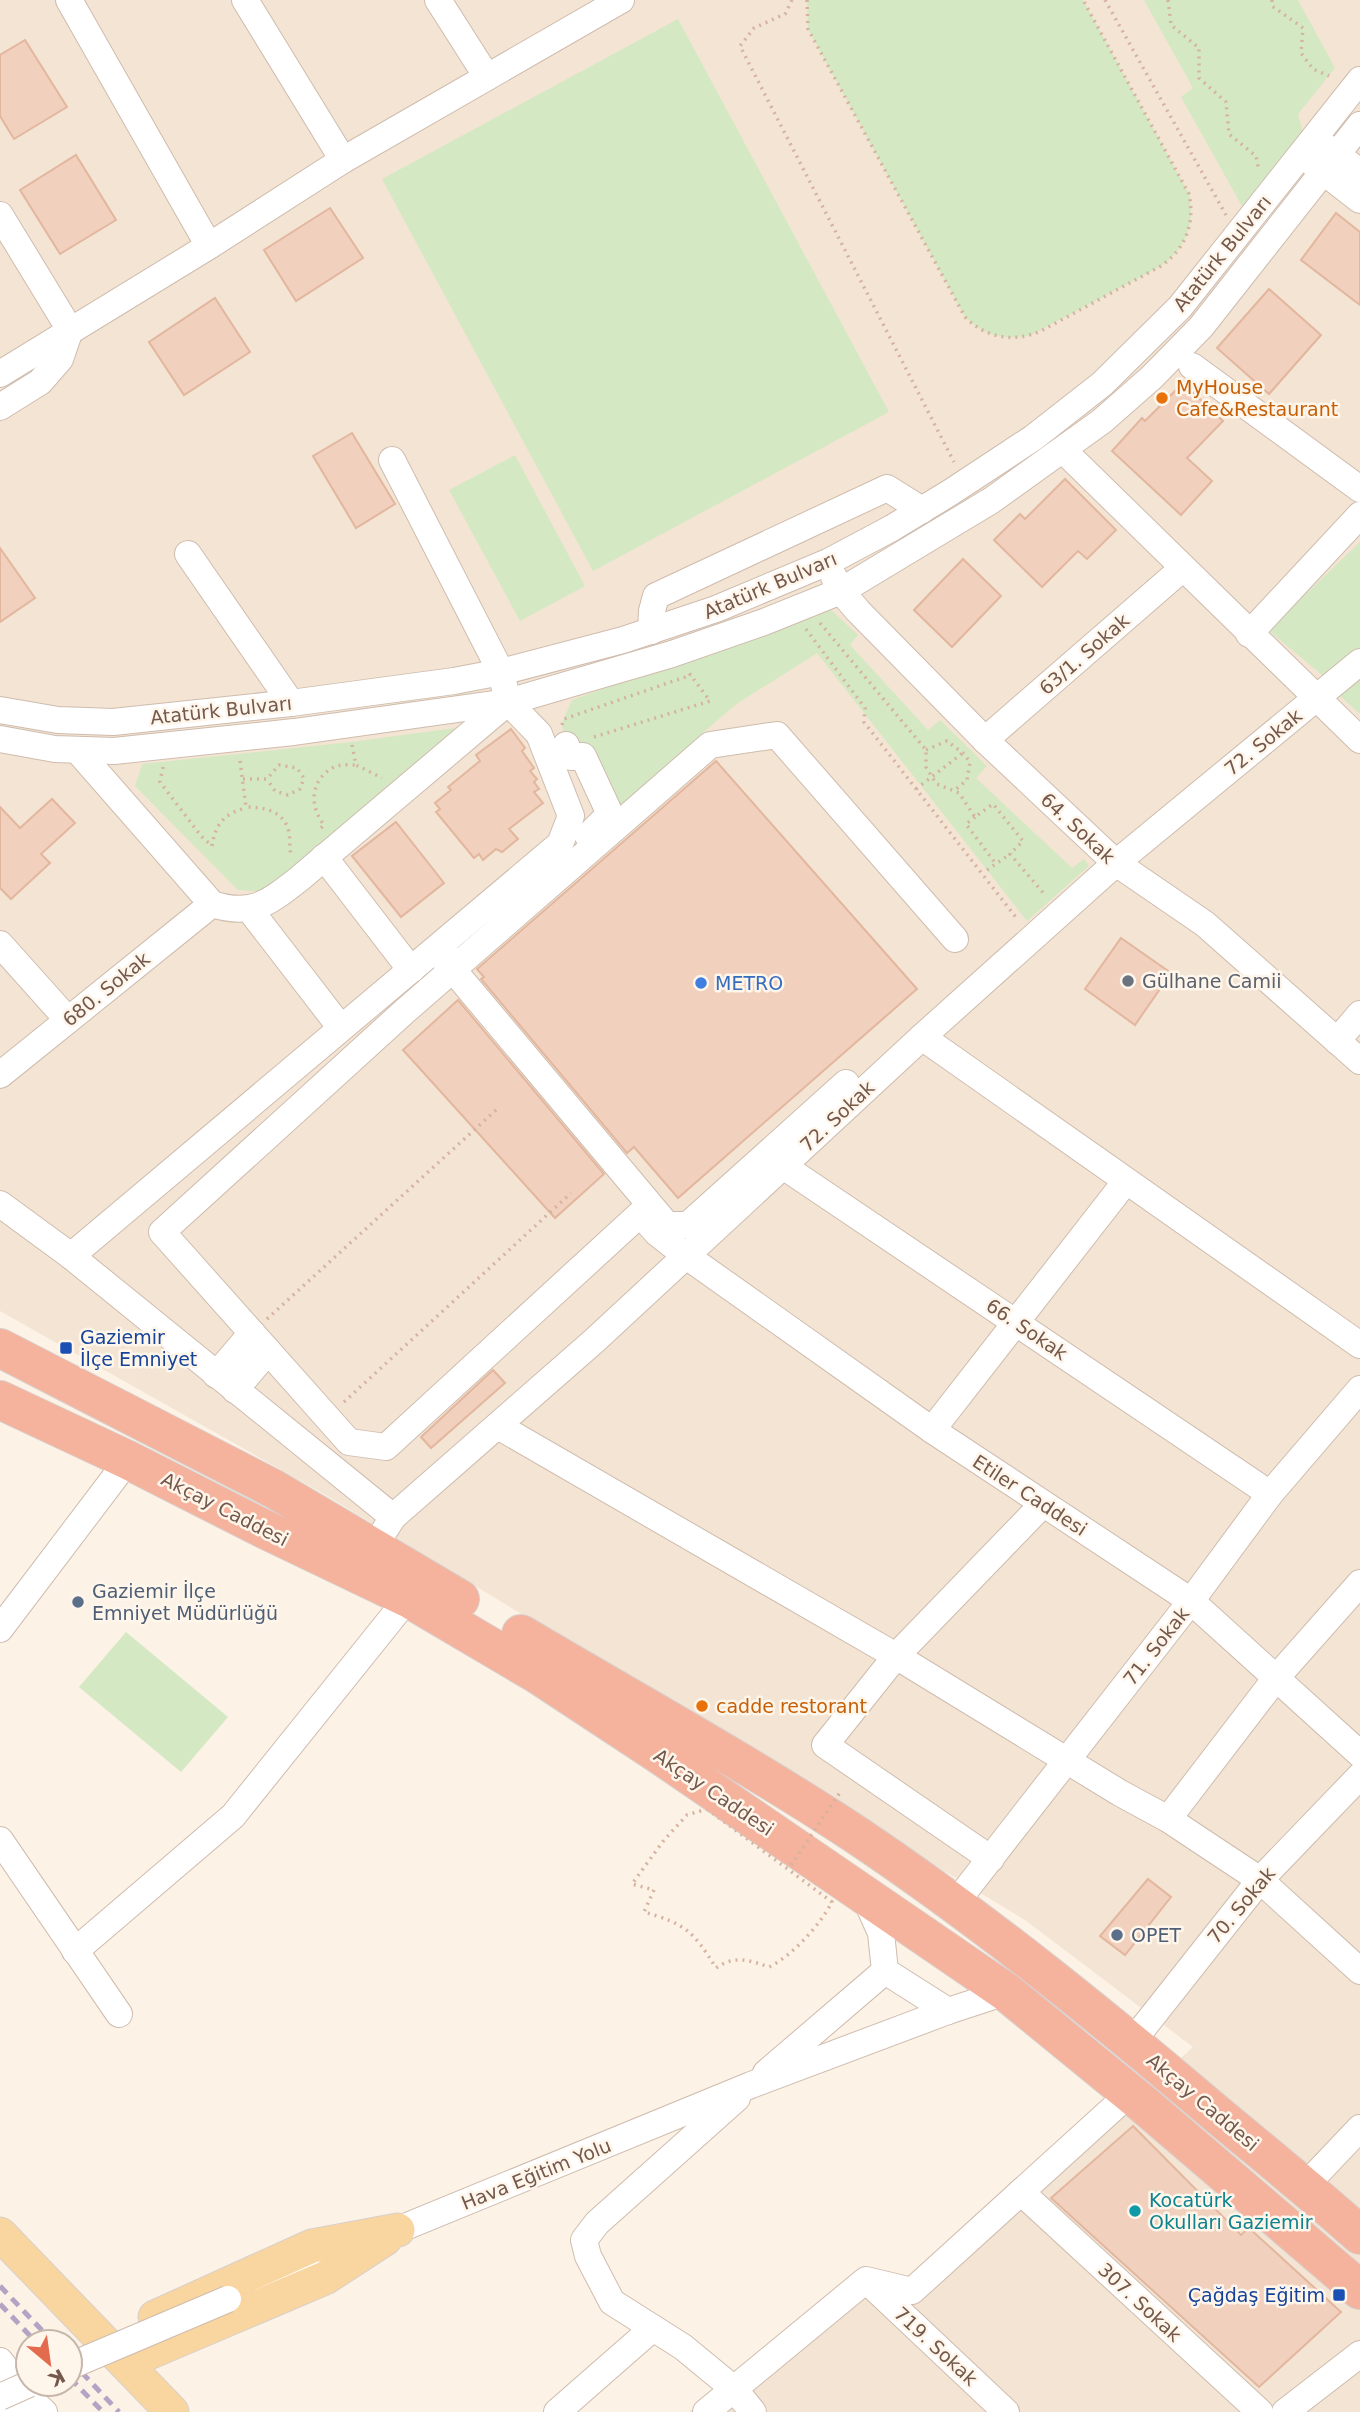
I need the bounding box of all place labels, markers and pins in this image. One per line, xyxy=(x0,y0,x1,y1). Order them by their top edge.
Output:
place label: MyHouse Cafe&Restaurant xyxy=(1176,376,1338,420)
marker: MyHouse Cafe&Restaurant xyxy=(1154,390,1170,406)
place label: Gülhane Camii xyxy=(1142,970,1281,992)
place label: METRO xyxy=(715,972,783,994)
marker: Gülhane Camii xyxy=(1120,973,1136,989)
marker: METRO xyxy=(693,975,709,991)
place label: Gaziemir İlçe Emniyet xyxy=(80,1326,197,1370)
marker: Gaziemir İlçe Emniyet xyxy=(58,1340,74,1356)
place label: Gaziemir İlçe Emniyet Müdürlüğü xyxy=(92,1580,278,1624)
marker: Gaziemir İlçe Emniyet Müdürlüğü xyxy=(70,1594,86,1610)
place label: cadde restorant xyxy=(716,1695,867,1717)
marker: cadde restorant xyxy=(694,1698,710,1714)
place label: OPET xyxy=(1131,1924,1181,1946)
marker: OPET xyxy=(1109,1927,1125,1943)
place label: Kocatürk Okulları Gaziemir xyxy=(1149,2189,1313,2233)
marker: Kocatürk Okulları Gaziemir xyxy=(1127,2203,1143,2219)
place label: Çağdaş Eğitim xyxy=(1188,2284,1325,2306)
marker: Çağdaş Eğitim xyxy=(1331,2287,1347,2303)

